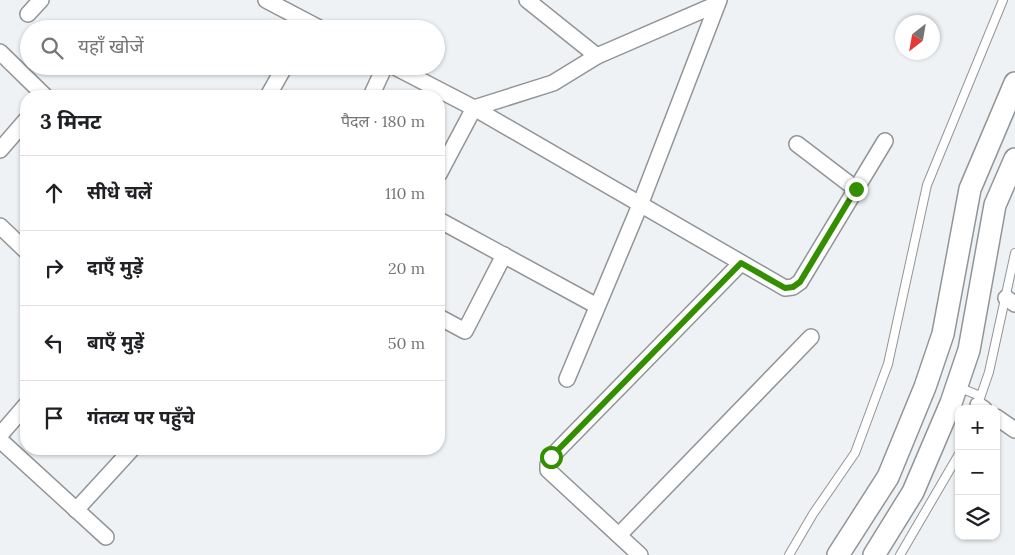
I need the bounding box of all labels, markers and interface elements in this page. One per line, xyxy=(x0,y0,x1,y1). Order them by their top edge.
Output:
north arrow xyxy=(895,15,940,60)
search box xyxy=(20,20,445,75)
icon: search xyxy=(38,34,66,62)
text: यहाँ खोजें xyxy=(78,34,144,58)
text: 3 मिनट xyxy=(40,108,101,135)
text: पैदल · 180 m xyxy=(341,111,425,131)
route end xyxy=(845,178,868,201)
icon: ahead xyxy=(40,179,68,207)
text: सीधे चलें xyxy=(87,180,152,204)
text: 110 m xyxy=(385,183,425,203)
icon: right xyxy=(40,254,68,282)
text: दाएँ मुड़ें xyxy=(87,255,143,279)
text: 20 m xyxy=(388,258,425,278)
icon: left xyxy=(40,329,68,357)
text: बाएँ मुड़ें xyxy=(87,330,144,354)
text: 50 m xyxy=(388,333,425,353)
icon: arrive xyxy=(40,404,68,432)
text: गंतव्य पर पहुँचे xyxy=(87,405,195,429)
map controls xyxy=(955,405,1000,540)
button: + xyxy=(955,405,1000,450)
route start xyxy=(540,446,563,469)
button: − xyxy=(955,450,1000,495)
button: layers xyxy=(955,495,1000,540)

